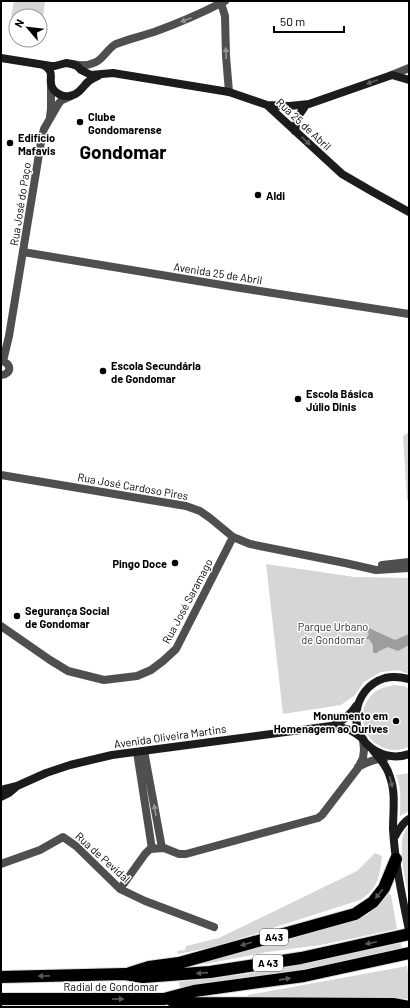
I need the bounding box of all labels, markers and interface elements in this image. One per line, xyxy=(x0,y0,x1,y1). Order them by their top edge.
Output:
north arrow xyxy=(8,8,48,48)
scale bar xyxy=(274,8,344,34)
text: 50 m xyxy=(280,14,305,28)
text: N xyxy=(11,17,26,29)
one-way arrow xyxy=(179,17,191,23)
one-way arrow xyxy=(223,47,230,59)
one-way arrow xyxy=(366,79,378,85)
street label: Rua 25 de Abril xyxy=(274,95,334,153)
place label: Clube Gondomarense xyxy=(88,110,162,136)
marker: Clube Gondomarense xyxy=(75,117,85,127)
place label: Edifício Mafavis xyxy=(18,131,56,157)
one-way arrow xyxy=(301,136,311,146)
marker: Edifício Mafavis xyxy=(5,138,15,148)
district label: Gondomar xyxy=(79,140,167,163)
street label: Rua José do Paço xyxy=(7,161,33,247)
place label: Aldi xyxy=(266,189,285,202)
marker: Aldi xyxy=(253,190,263,200)
street label: Avenida 25 de Abril xyxy=(173,260,263,286)
place label: Escola Secundária de Gondomar xyxy=(111,359,201,385)
marker: Escola Secundária de Gondomar xyxy=(98,366,108,376)
place label: Escola Básica Júlio Dinis xyxy=(306,387,373,413)
marker: Escola Básica Júlio Dinis xyxy=(293,394,303,404)
street label: Rua José Cardoso Pires xyxy=(77,470,189,502)
street label: Rua José Saramago xyxy=(159,556,215,646)
place label: Pingo Doce xyxy=(112,557,167,570)
marker: Pingo Doce xyxy=(170,558,180,568)
place label: Segurança Social de Gondomar xyxy=(25,604,110,630)
marker: Segurança Social de Gondomar xyxy=(12,611,22,621)
park label: Parque Urbano de Gondomar xyxy=(298,620,368,646)
place label: Monumento em Homenagem ao Ourives xyxy=(274,709,388,735)
marker: Monumento em Homenagem ao Ourives xyxy=(391,716,401,726)
street label: Avenida Oliveira Martins xyxy=(113,722,227,750)
one-way arrow xyxy=(389,775,395,788)
one-way arrow xyxy=(152,804,158,816)
street label: Rua de Pevidal xyxy=(73,829,133,885)
one-way arrow xyxy=(375,889,383,900)
road number: A43 xyxy=(260,929,288,945)
one-way arrow xyxy=(365,940,377,946)
one-way arrow xyxy=(240,941,252,947)
road number: A 43 xyxy=(253,955,283,971)
one-way arrow xyxy=(195,970,208,976)
one-way arrow xyxy=(37,973,50,979)
one-way arrow xyxy=(279,976,291,982)
street label: Radial de Gondomar xyxy=(64,980,158,993)
one-way arrow xyxy=(112,996,125,1002)

